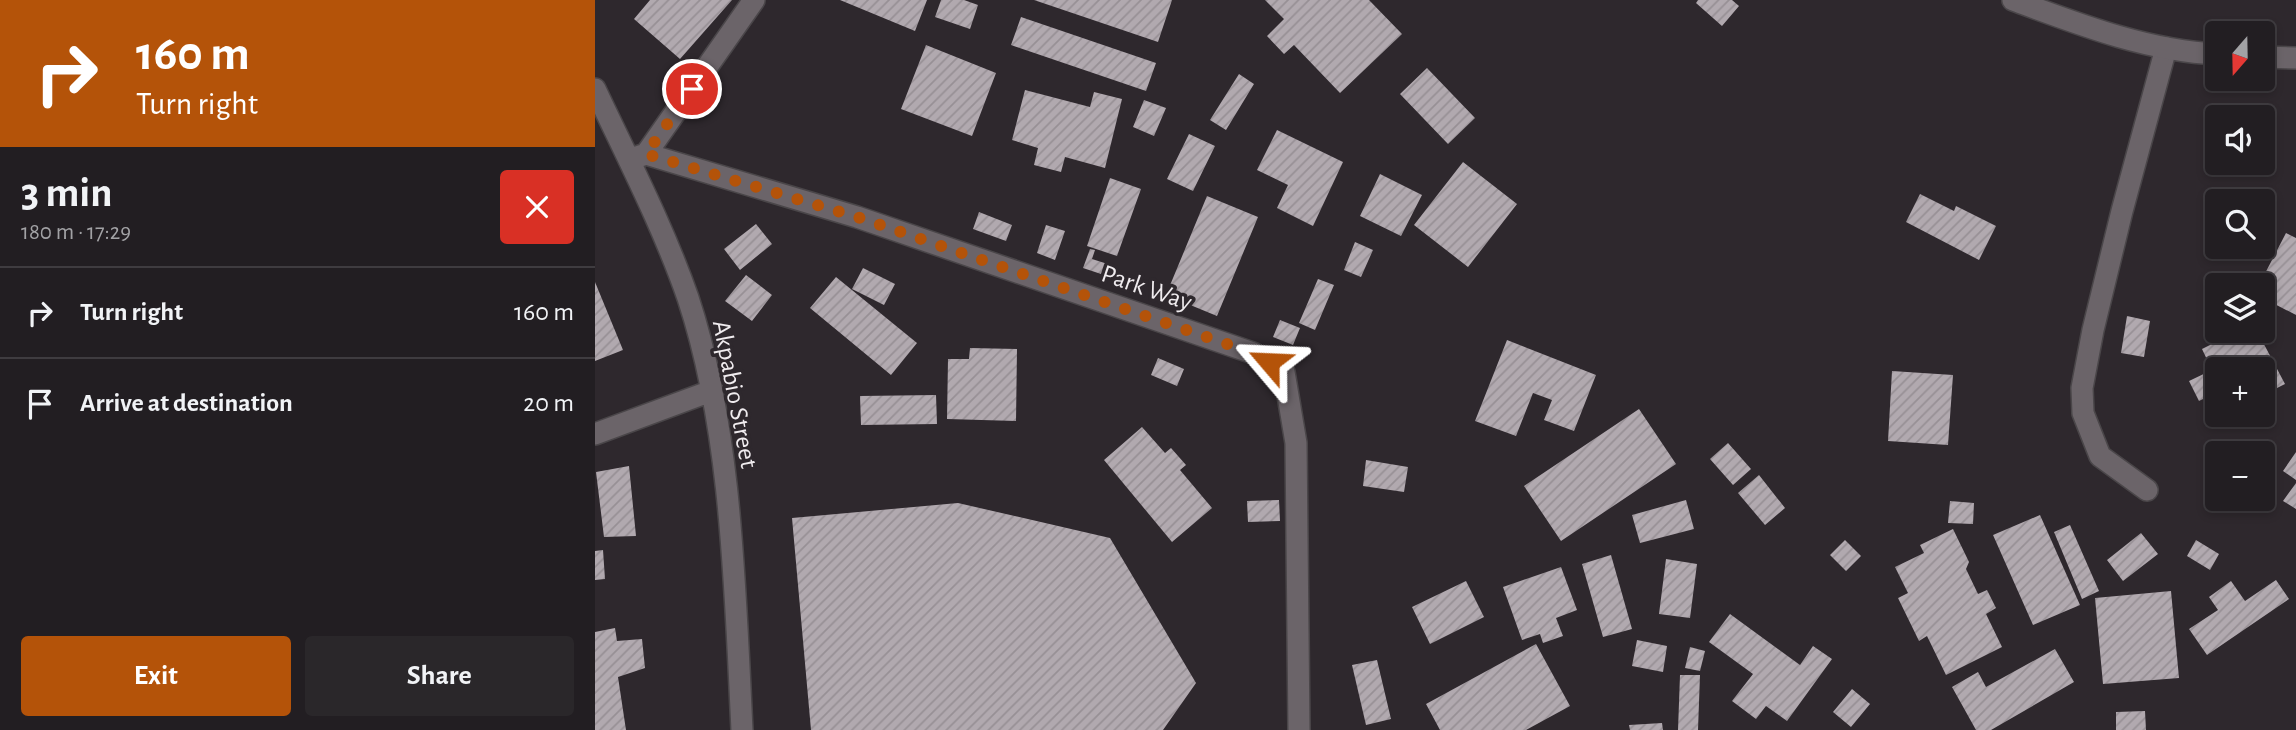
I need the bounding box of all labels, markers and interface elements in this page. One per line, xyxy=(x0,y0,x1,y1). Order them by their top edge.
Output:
north arrow xyxy=(2205,21,2275,91)
map controls xyxy=(2205,21,2275,511)
icon: right xyxy=(21,28,112,119)
text: 160 m xyxy=(136,30,250,79)
pin xyxy=(662,59,722,119)
icon: arrive xyxy=(673,70,711,108)
text: Turn right xyxy=(136,88,258,120)
button: sound xyxy=(2205,105,2275,175)
button: close xyxy=(500,170,574,244)
text: 3 min xyxy=(21,172,113,214)
button: search xyxy=(2205,189,2275,259)
text: 180 m · 17:29 xyxy=(21,221,131,244)
street label: Park Way xyxy=(1098,260,1195,316)
button: layers xyxy=(2205,273,2275,343)
icon: right xyxy=(21,294,59,332)
text: Turn right xyxy=(80,299,183,325)
text: 160 m xyxy=(514,299,574,325)
street label: Akpabio Street xyxy=(708,318,762,470)
position arrow xyxy=(1232,325,1306,399)
button: + xyxy=(2205,357,2275,427)
icon: arrive xyxy=(21,385,59,423)
text: Arrive at destination xyxy=(80,390,293,416)
text: 20 m xyxy=(523,390,574,416)
button: − xyxy=(2205,441,2275,511)
button: Exit xyxy=(21,636,291,716)
button: Share xyxy=(305,636,574,716)

